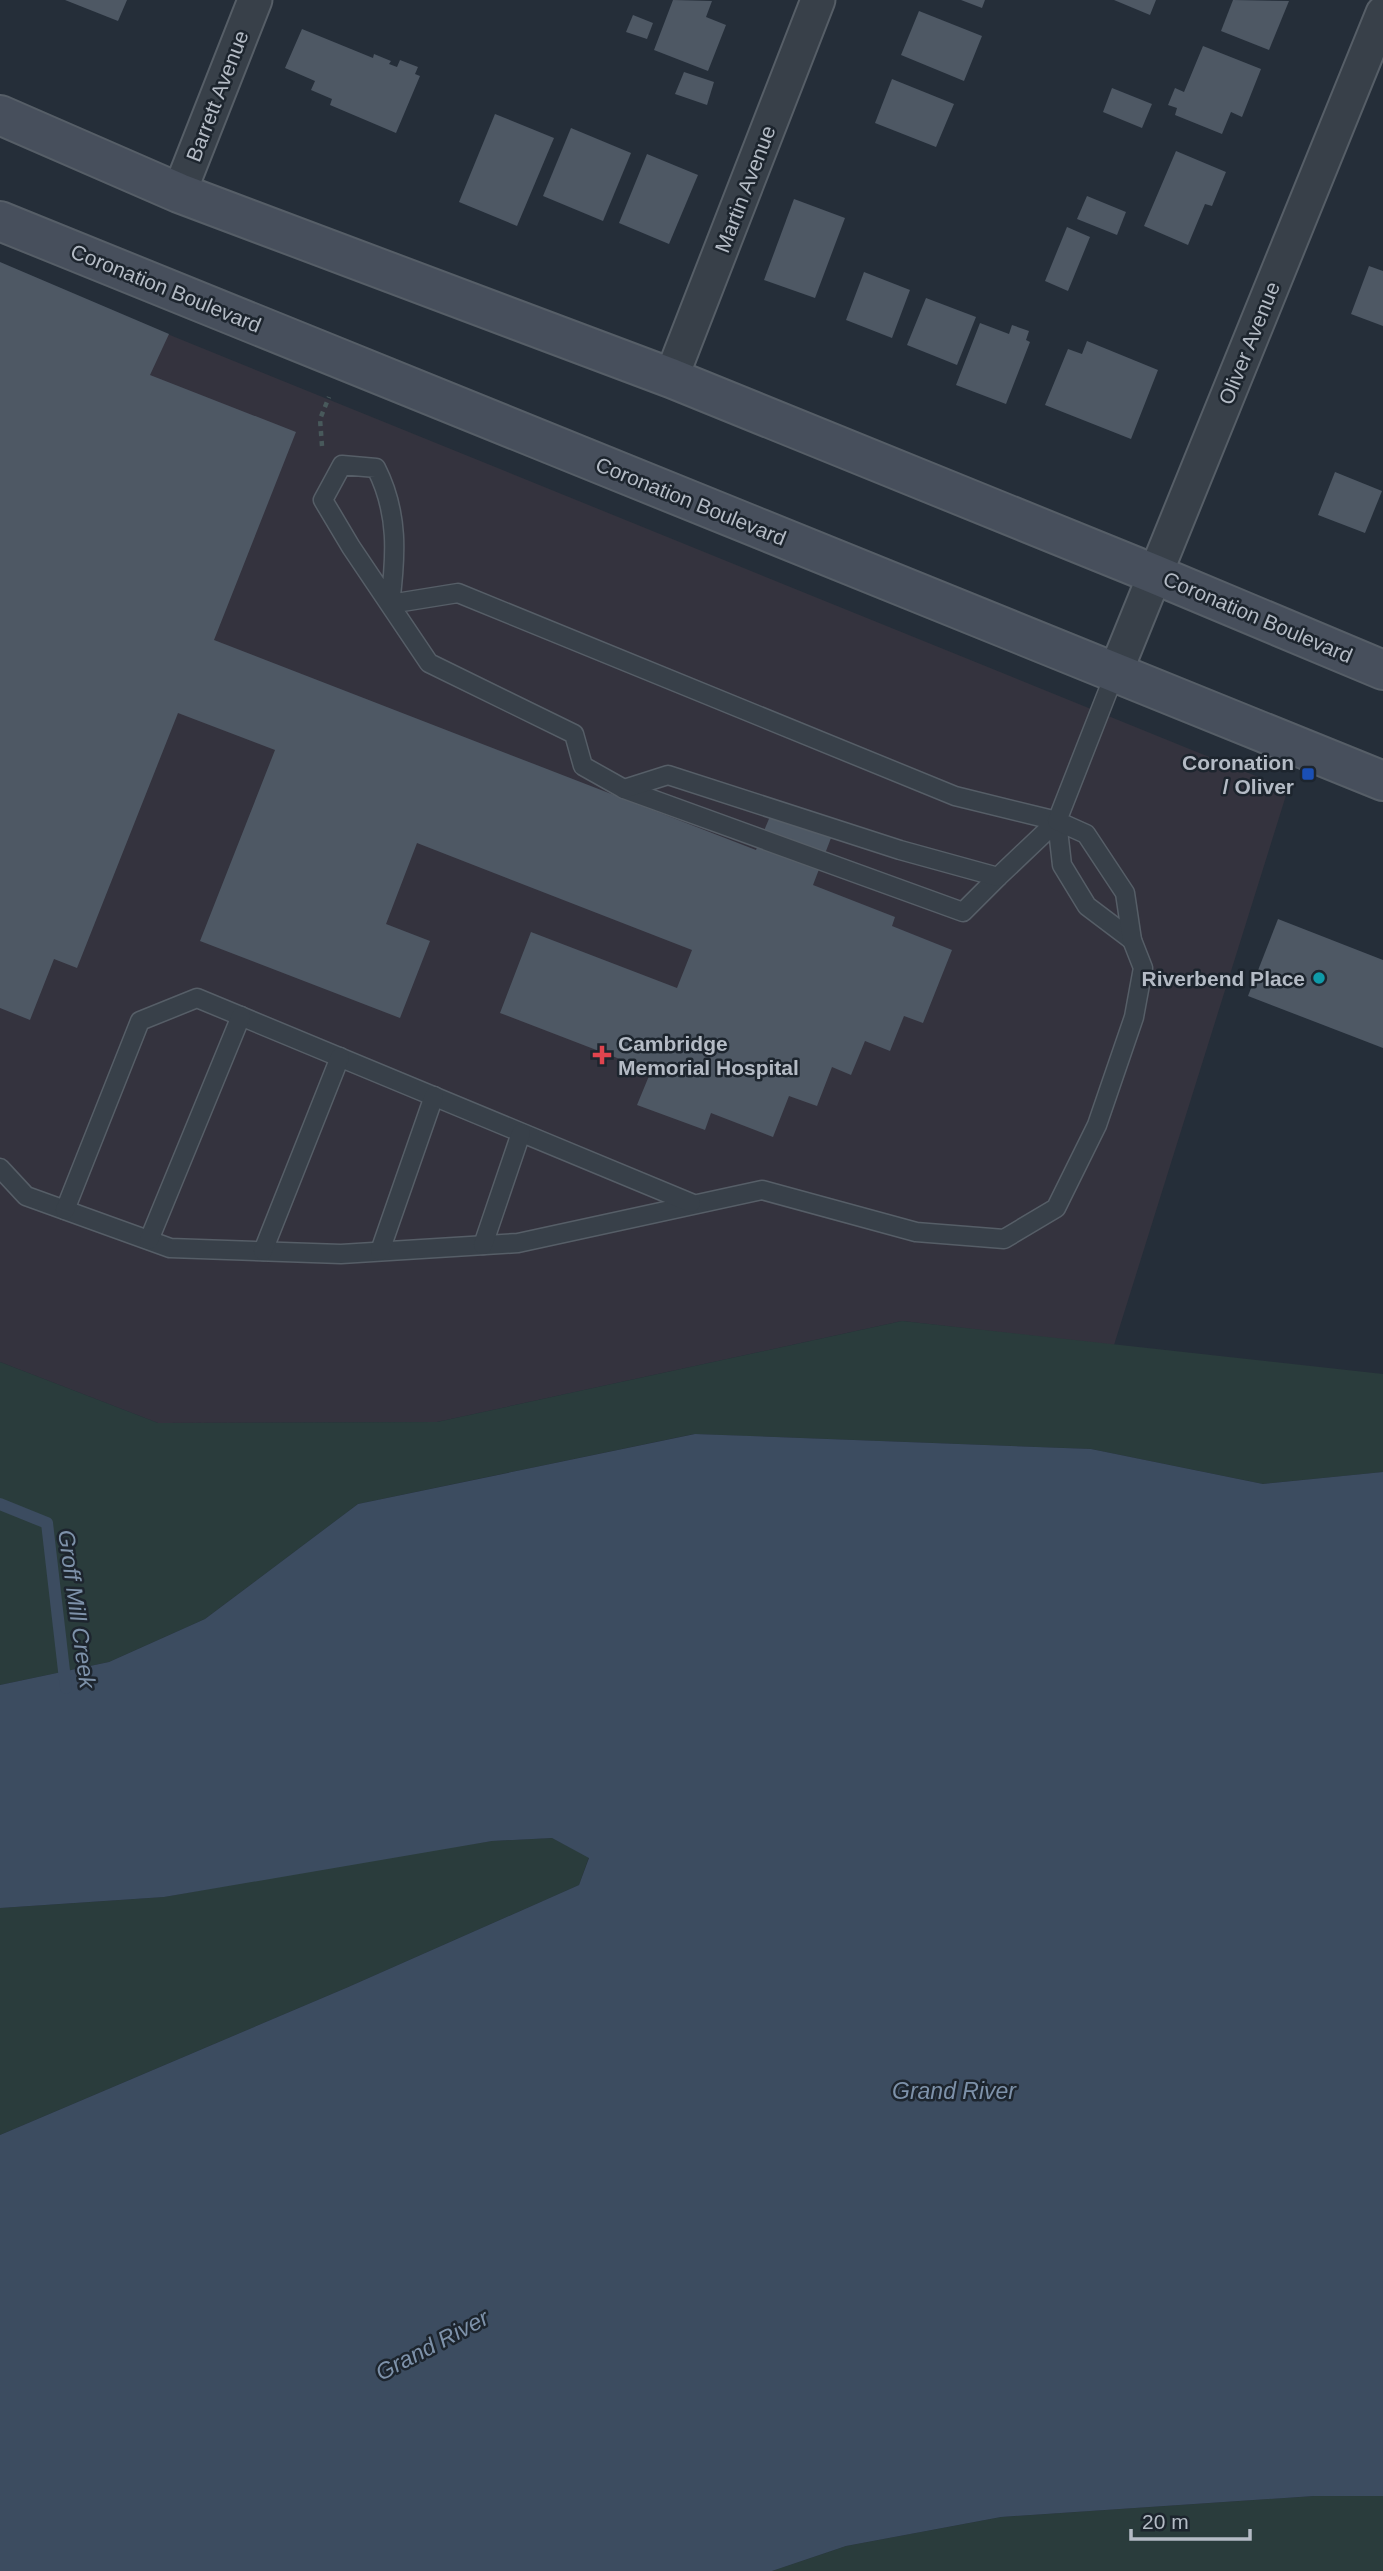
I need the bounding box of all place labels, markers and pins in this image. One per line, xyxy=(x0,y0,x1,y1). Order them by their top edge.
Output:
place label: Coronation / Oliver xyxy=(1182,751,1294,798)
marker: Coronation / Oliver xyxy=(1300,766,1316,782)
place label: Riverbend Place xyxy=(1142,967,1305,990)
marker: Riverbend Place xyxy=(1311,970,1327,986)
place label: Cambridge Memorial Hospital xyxy=(618,1032,799,1079)
marker: Cambridge Memorial Hospital xyxy=(592,1045,612,1065)

